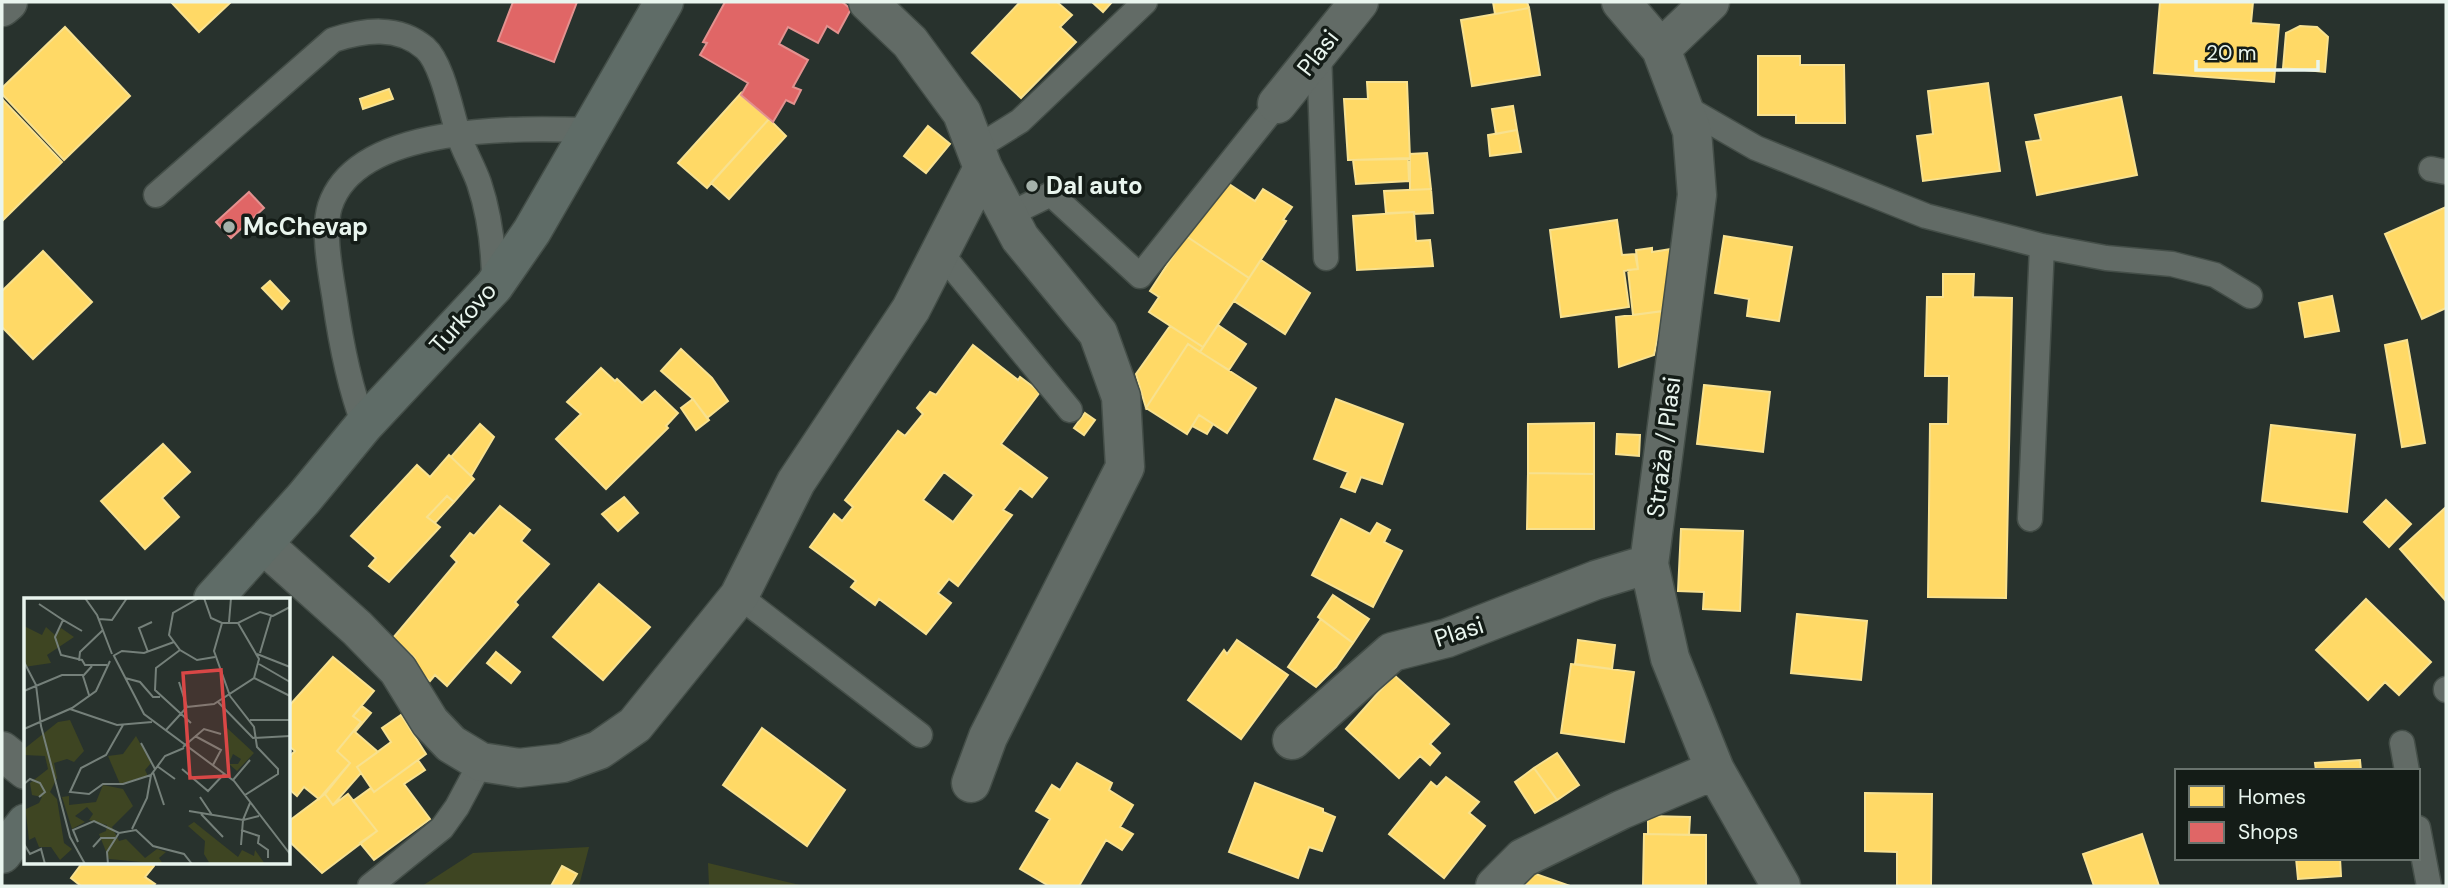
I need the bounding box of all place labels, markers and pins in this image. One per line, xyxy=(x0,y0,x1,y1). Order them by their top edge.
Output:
place label: Dal auto xyxy=(1046,170,1143,201)
marker: Dal auto xyxy=(1024,178,1040,194)
place label: McChevap xyxy=(243,211,368,242)
marker: McChevap xyxy=(221,219,237,235)

